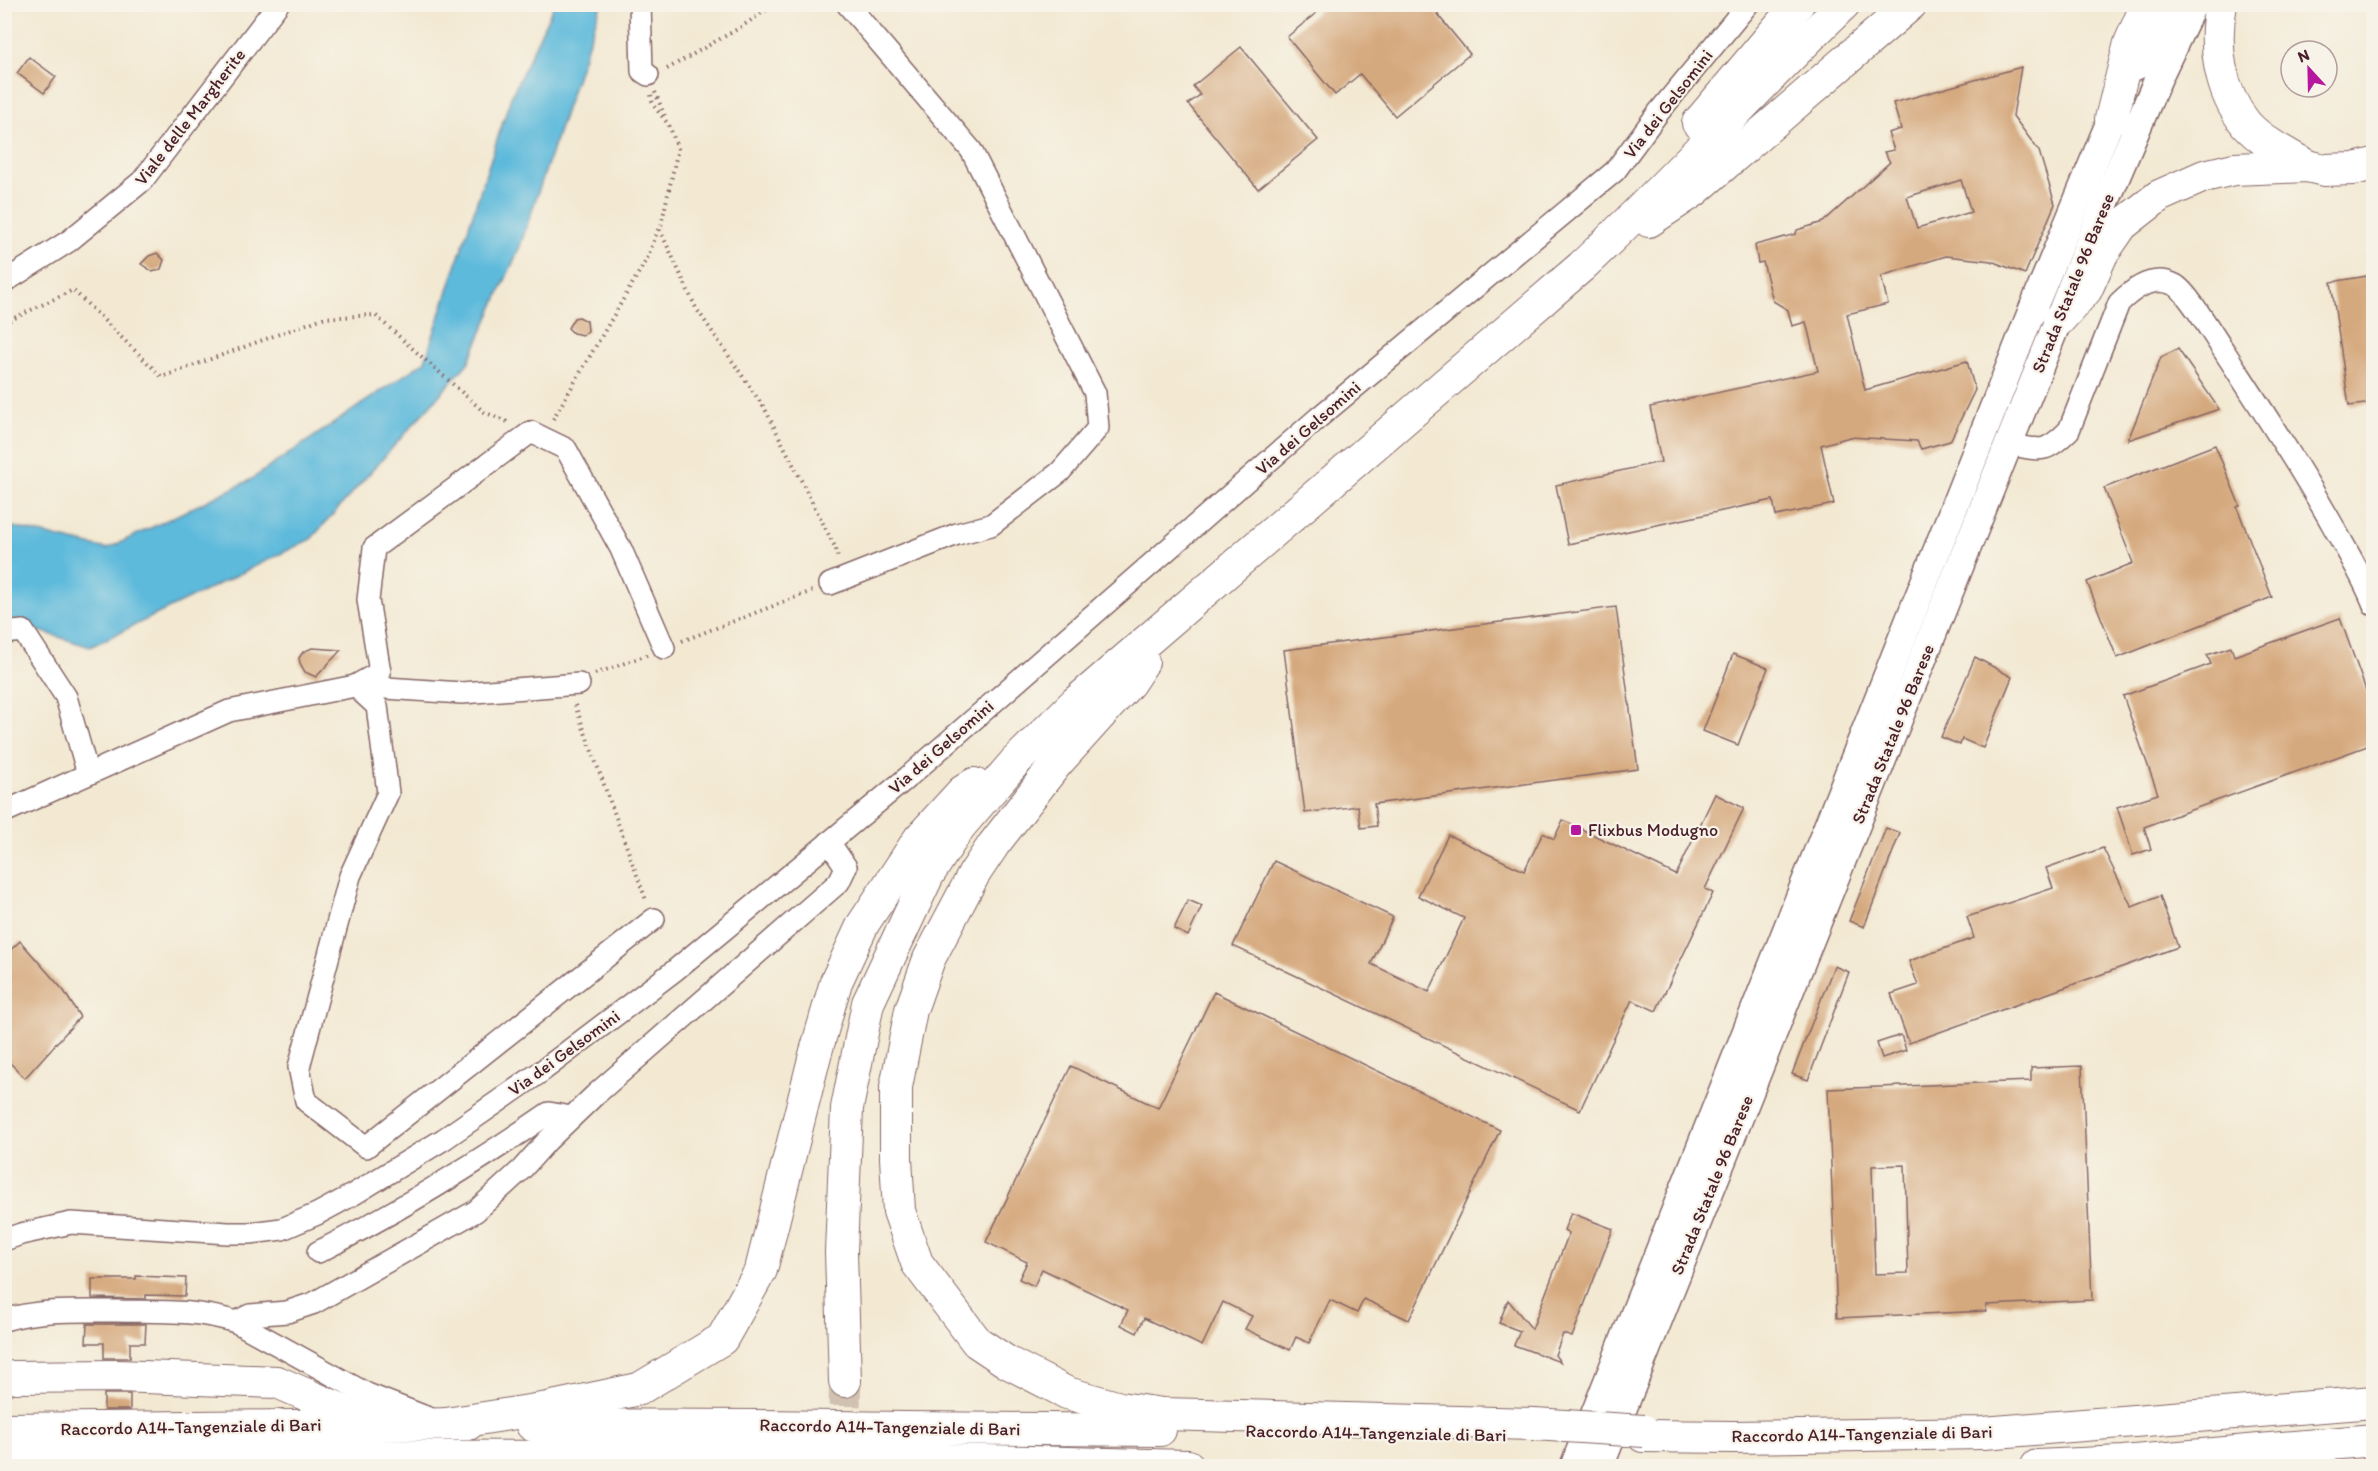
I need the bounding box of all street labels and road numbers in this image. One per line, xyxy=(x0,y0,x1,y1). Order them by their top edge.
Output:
street label: Viale delle Margherite xyxy=(130,44,250,190)
street label: Via dei Gelsomini xyxy=(1618,45,1718,163)
street label: Strada Statale 96 Barese xyxy=(2027,190,2119,376)
street label: Via dei Gelsomini xyxy=(1251,376,1365,480)
street label: Strada Statale 96 Barese xyxy=(1847,641,1939,827)
street label: Via dei Gelsomini xyxy=(884,695,998,799)
street label: Via dei Gelsomini xyxy=(504,1005,624,1101)
street label: Strada Statale 96 Barese xyxy=(1666,1092,1758,1278)
street label: Raccordo A14-Tangenziale di Bari xyxy=(60,1414,322,1440)
street label: Raccordo A14-Tangenziale di Bari xyxy=(759,1414,1021,1440)
street label: Raccordo A14-Tangenziale di Bari xyxy=(1245,1420,1507,1446)
street label: Raccordo A14-Tangenziale di Bari xyxy=(1731,1421,1993,1447)

